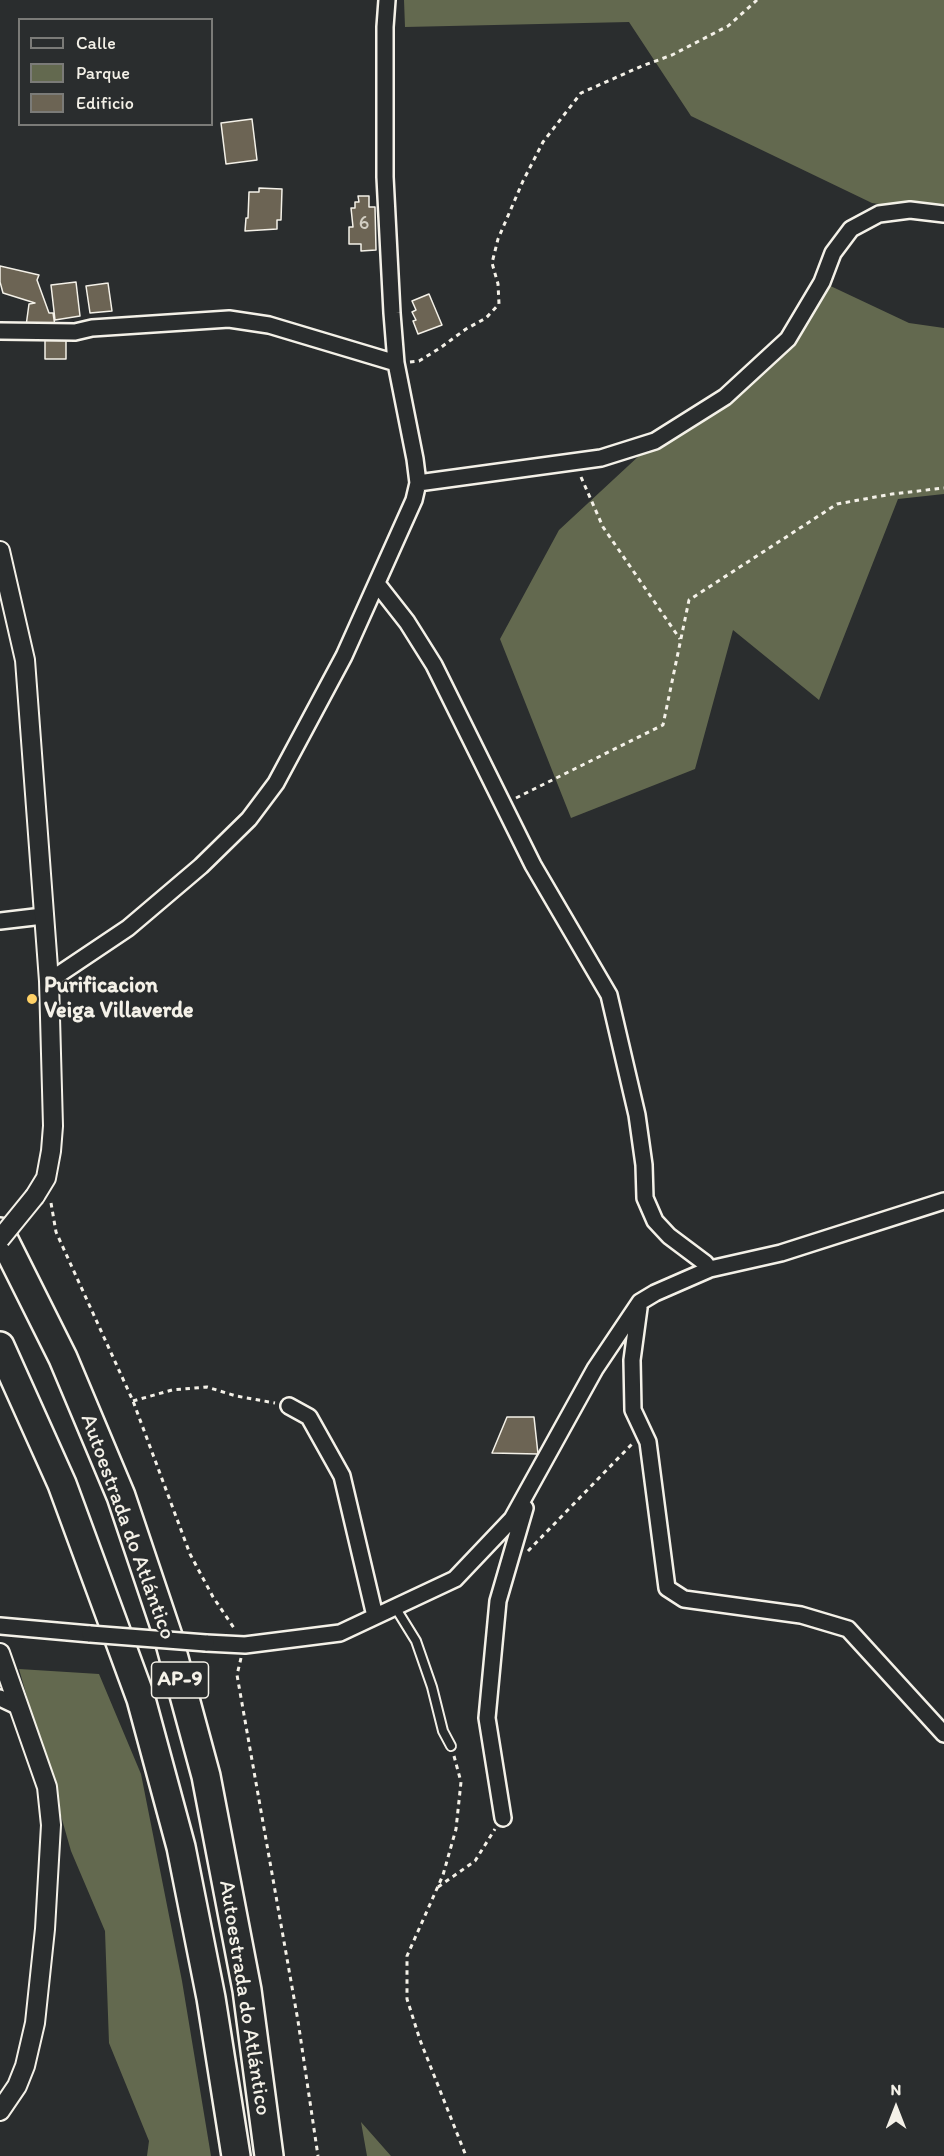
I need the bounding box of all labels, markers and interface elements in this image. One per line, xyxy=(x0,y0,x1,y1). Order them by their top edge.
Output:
legend xyxy=(18,18,213,126)
text: Calle xyxy=(76,32,116,54)
text: Parque xyxy=(76,62,130,84)
text: Edificio xyxy=(76,92,134,114)
house number: 6 xyxy=(359,212,369,236)
place label: Purificacion Veiga Villaverde xyxy=(44,973,193,1024)
marker: Purificacion Veiga Villaverde xyxy=(25,992,39,1006)
street label: Autoestrada do Atlántico xyxy=(74,1411,180,1643)
road number: AP-9 xyxy=(152,1662,208,1698)
street label: Autoestrada do Atlántico xyxy=(212,1878,276,2118)
north arrow xyxy=(866,2078,926,2138)
text: N xyxy=(891,2080,901,2099)

